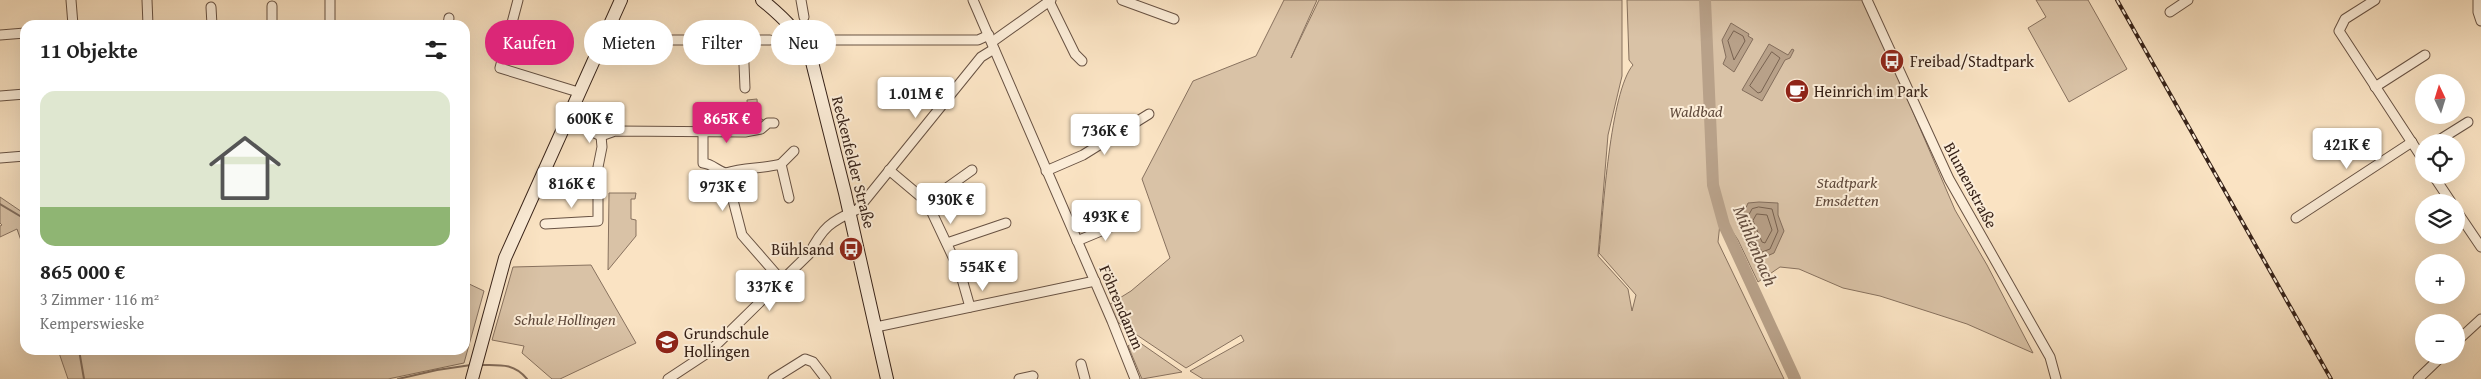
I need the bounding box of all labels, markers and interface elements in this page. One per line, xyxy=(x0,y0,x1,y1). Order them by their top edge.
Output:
chip: Kaufen xyxy=(485,20,574,65)
chip: Mieten xyxy=(584,20,673,65)
chip: Filter xyxy=(683,20,761,65)
chip: Neu xyxy=(771,20,836,65)
text: 11 Objekte xyxy=(40,35,138,66)
icon: filters xyxy=(422,36,450,64)
bus stop icon: Freibad/Stadtpark xyxy=(1879,48,1905,74)
place label: Freibad/Stadtpark xyxy=(1910,49,2035,73)
north arrow xyxy=(2415,74,2465,124)
map controls xyxy=(2415,74,2465,364)
pin: 1.01M € xyxy=(870,76,962,119)
cafe icon: Heinrich im Park xyxy=(1784,78,1810,104)
place label: Heinrich im Park xyxy=(1814,79,1929,103)
text: 1.01M € xyxy=(889,81,943,105)
street label: Reckenfelder Straße xyxy=(826,93,882,231)
park label: Waldbad xyxy=(1669,99,1723,123)
pin: 600K € xyxy=(549,102,631,144)
pin: 865K € xyxy=(686,102,768,144)
text: 600K € xyxy=(567,106,613,130)
text: 865K € xyxy=(704,106,750,130)
pin: 736K € xyxy=(1064,114,1146,156)
text: 736K € xyxy=(1082,118,1128,142)
icon: home xyxy=(200,123,290,213)
pin: 421K € xyxy=(2306,128,2388,170)
text: 421K € xyxy=(2324,132,2370,156)
button: locate xyxy=(2415,134,2465,184)
street label: Blumenstraße xyxy=(1938,138,2004,232)
pin: 816K € xyxy=(531,166,613,209)
pin: 973K € xyxy=(682,170,764,212)
park label: Stadtpark Emsdetten xyxy=(1814,170,1879,212)
text: 816K € xyxy=(549,171,595,195)
text: 973K € xyxy=(700,174,746,198)
pin: 930K € xyxy=(910,182,992,225)
text: 930K € xyxy=(928,187,974,211)
button: layers xyxy=(2415,194,2465,244)
pin: 493K € xyxy=(1065,200,1147,242)
water label: Mühlenbach xyxy=(1726,201,1785,290)
text: 493K € xyxy=(1083,204,1129,228)
bus stop icon: Bühlsand xyxy=(838,236,864,262)
place label: Bühlsand xyxy=(771,237,834,261)
pin: 554K € xyxy=(942,250,1024,292)
text: 554K € xyxy=(960,254,1006,278)
button: + xyxy=(2415,254,2465,304)
text: 865 000 € xyxy=(40,256,125,287)
street label: Föhrendamm xyxy=(1093,261,1151,353)
pin: 337K € xyxy=(729,270,811,312)
text: 337K € xyxy=(747,274,793,298)
text: 3 Zimmer · 116 m² xyxy=(40,287,159,311)
park label: Schule Hollingen xyxy=(514,307,616,331)
text: Kemperswieske xyxy=(40,311,144,335)
button: − xyxy=(2415,314,2465,364)
place label: Grundschule Hollingen xyxy=(684,321,769,363)
school or university icon: Grundschule Hollingen xyxy=(654,329,680,355)

